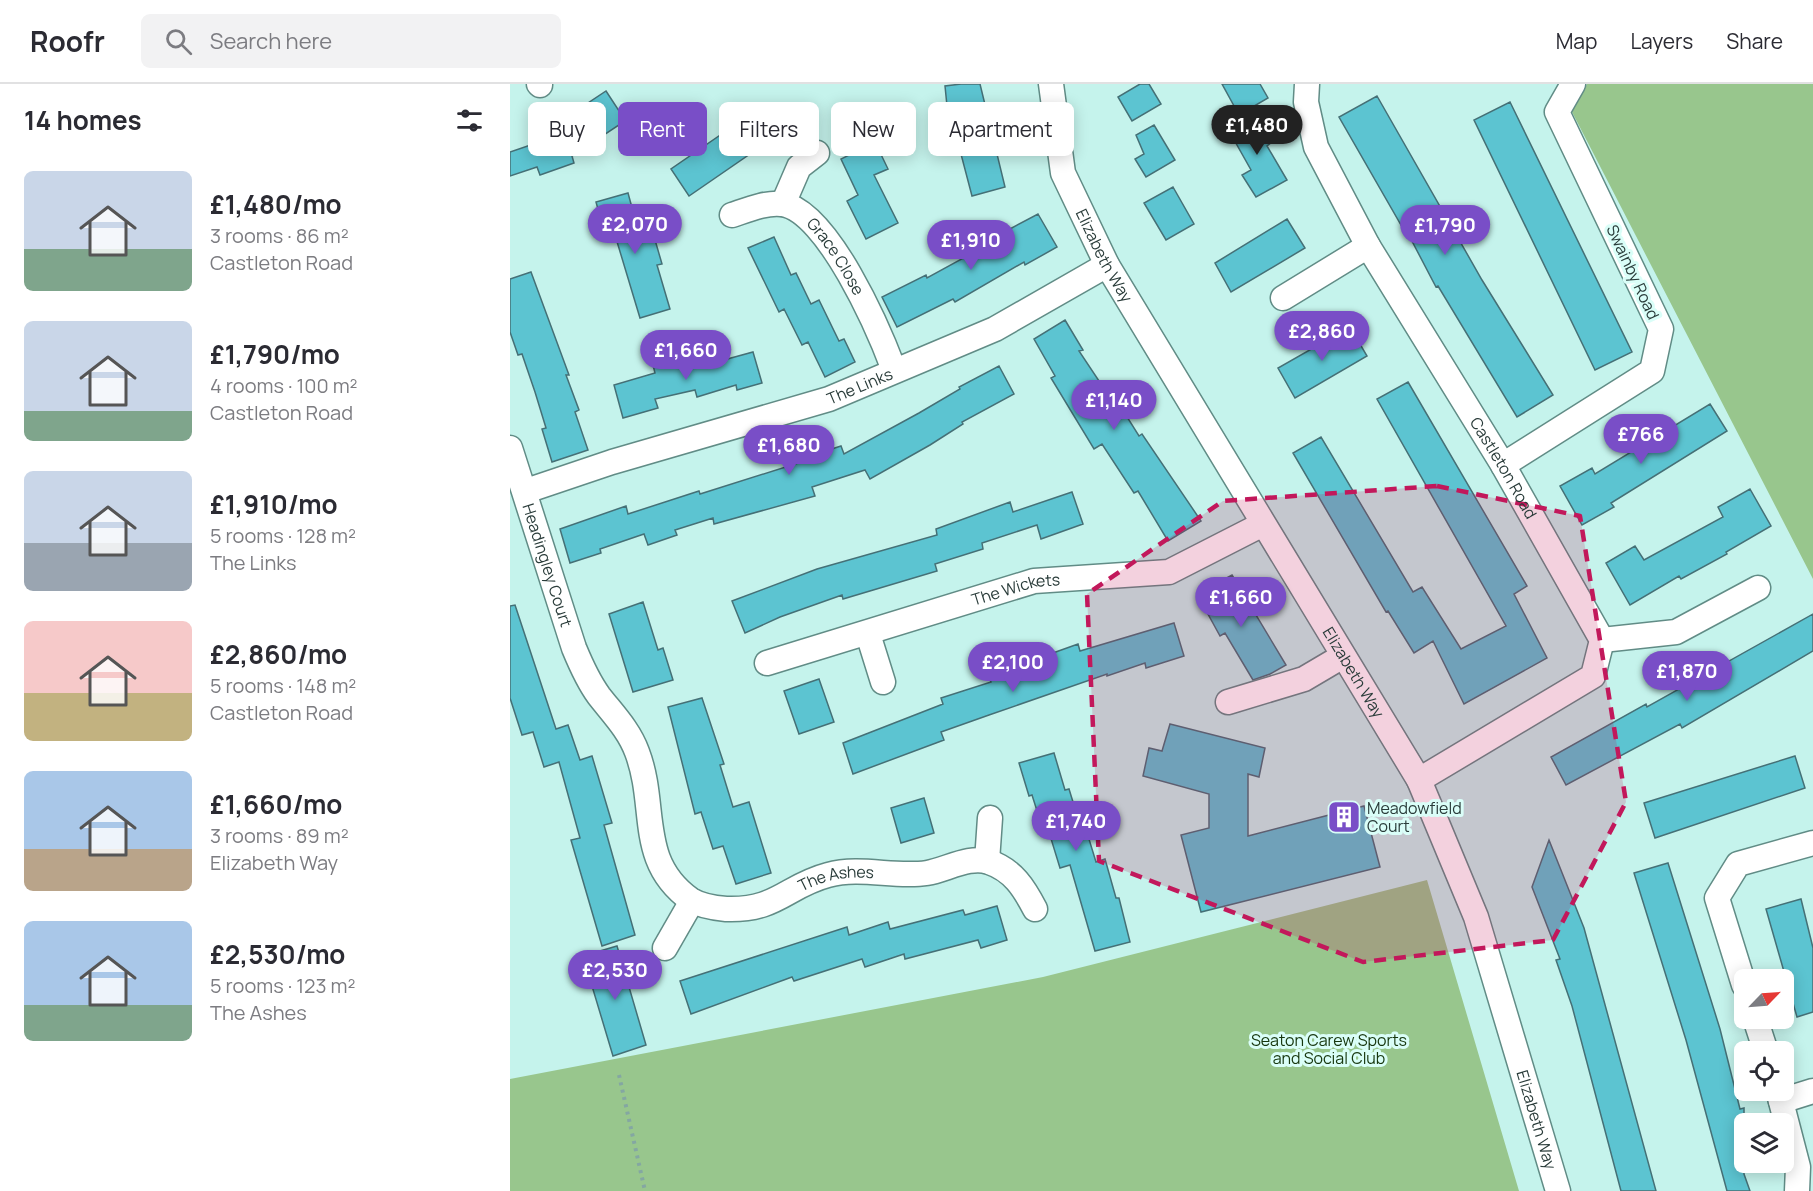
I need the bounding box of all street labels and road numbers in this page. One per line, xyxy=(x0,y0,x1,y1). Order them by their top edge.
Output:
street label: Elizabeth Way xyxy=(1071,205,1138,307)
street label: Grace Close xyxy=(802,212,870,299)
street label: Swainby Road xyxy=(1601,221,1665,323)
street label: The Links xyxy=(823,362,896,410)
street label: Castleton Road xyxy=(1465,413,1542,523)
street label: Headingley Court xyxy=(517,501,578,630)
street label: The Wickets xyxy=(969,568,1061,611)
street label: Elizabeth Way xyxy=(1318,623,1390,722)
street label: The Ashes xyxy=(794,860,875,896)
street label: Elizabeth Way xyxy=(1511,1067,1562,1173)

